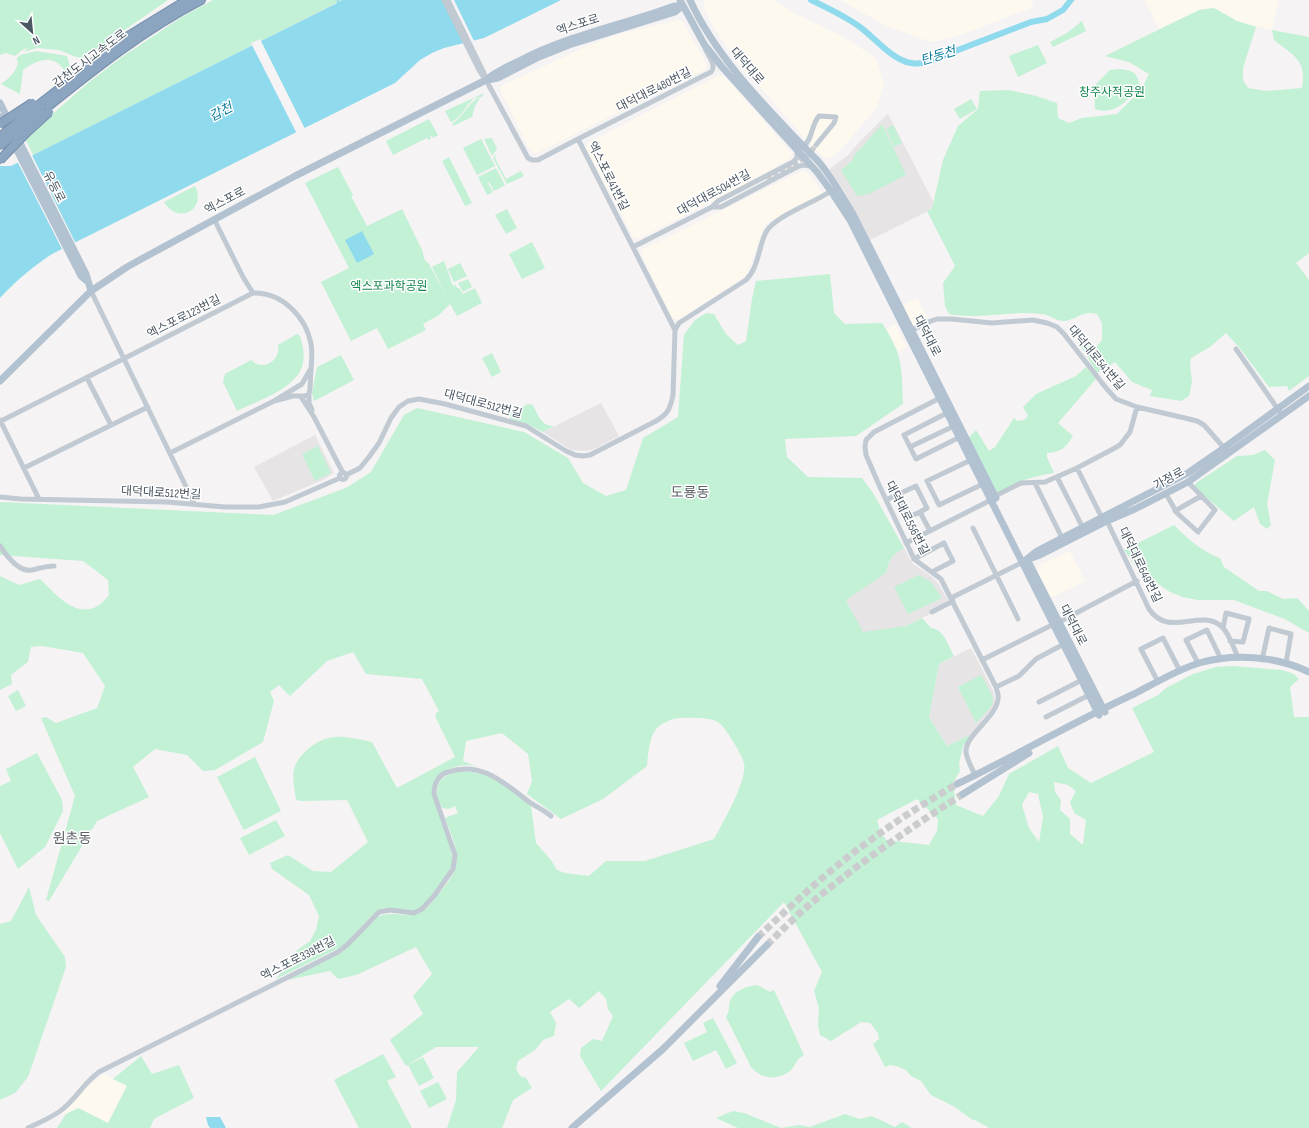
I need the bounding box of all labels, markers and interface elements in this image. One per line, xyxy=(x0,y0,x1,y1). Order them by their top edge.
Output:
street label: 엑스포로 xyxy=(555,11,601,39)
north arrow xyxy=(12,12,52,52)
street label: 갑천도시고속도로 xyxy=(50,26,130,92)
text: N xyxy=(31,33,42,48)
water label: 탄동천 xyxy=(918,43,958,69)
street label: 대덕대로 xyxy=(727,44,767,88)
street label: 대덕대로480번길 xyxy=(614,65,694,115)
park label: 창주사적공원 xyxy=(1079,85,1145,100)
water label: 갑천 xyxy=(207,99,236,125)
street label: 엑스포로41번길 xyxy=(584,139,632,213)
street label: 대덕대로504번길 xyxy=(675,167,753,219)
street label: 유등로 xyxy=(40,169,68,205)
street label: 엑스포로 xyxy=(202,184,248,218)
park label: 엑스포과학공원 xyxy=(350,279,428,294)
street label: 엑스포로123번길 xyxy=(145,292,223,342)
street label: 대덕대로 xyxy=(910,313,944,359)
street label: 대덕대로541번길 xyxy=(1064,322,1128,394)
street label: 대덕대로512번길 xyxy=(442,386,524,422)
street label: 가정로 xyxy=(1151,464,1187,494)
street label: 대덕대로556번길 xyxy=(882,478,932,558)
street label: 대덕대로512번길 xyxy=(120,483,202,503)
district label: 도룡동 xyxy=(671,484,709,501)
street label: 대덕대로649번길 xyxy=(1115,525,1165,605)
street label: 대덕대로 xyxy=(1056,602,1090,648)
district label: 원촌동 xyxy=(53,830,91,847)
street label: 엑스포로339번길 xyxy=(258,934,338,984)

